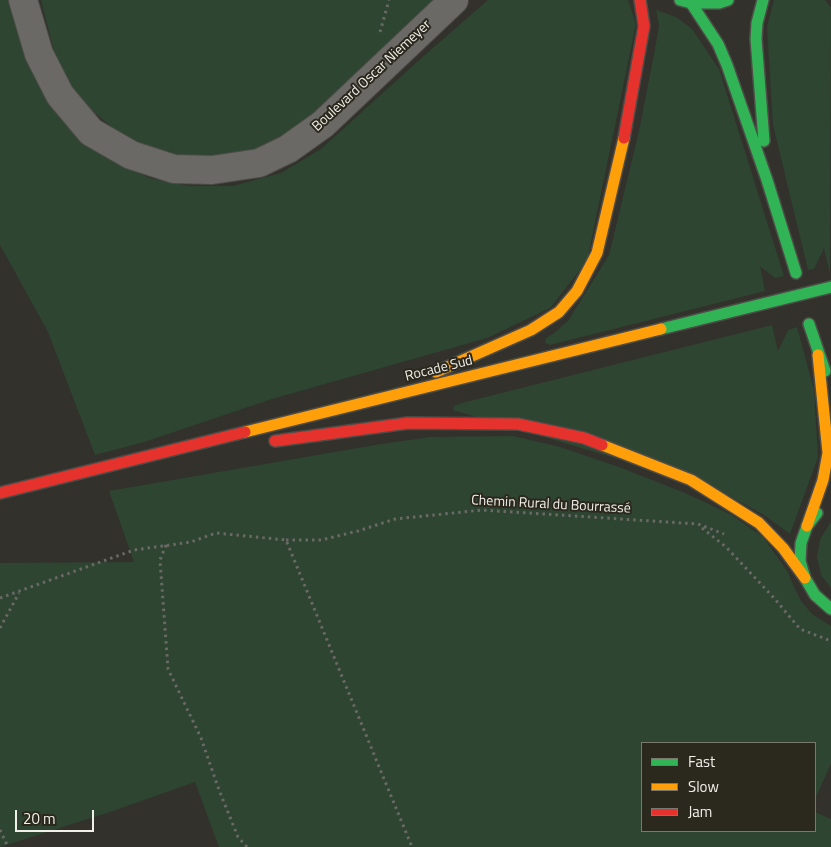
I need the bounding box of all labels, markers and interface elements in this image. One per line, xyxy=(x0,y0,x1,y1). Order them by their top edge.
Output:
street label: Boulevard Oscar Niemeyer xyxy=(309,17,435,135)
street label: Rocade Sud xyxy=(403,353,475,385)
street label: Chemin Rural du Bourrassé xyxy=(471,492,631,518)
legend xyxy=(641,742,816,832)
text: Fast xyxy=(688,750,715,773)
text: Slow xyxy=(688,775,719,798)
scale bar xyxy=(18,800,96,832)
text: Jam xyxy=(688,800,712,823)
text: 20 m xyxy=(23,807,56,830)

